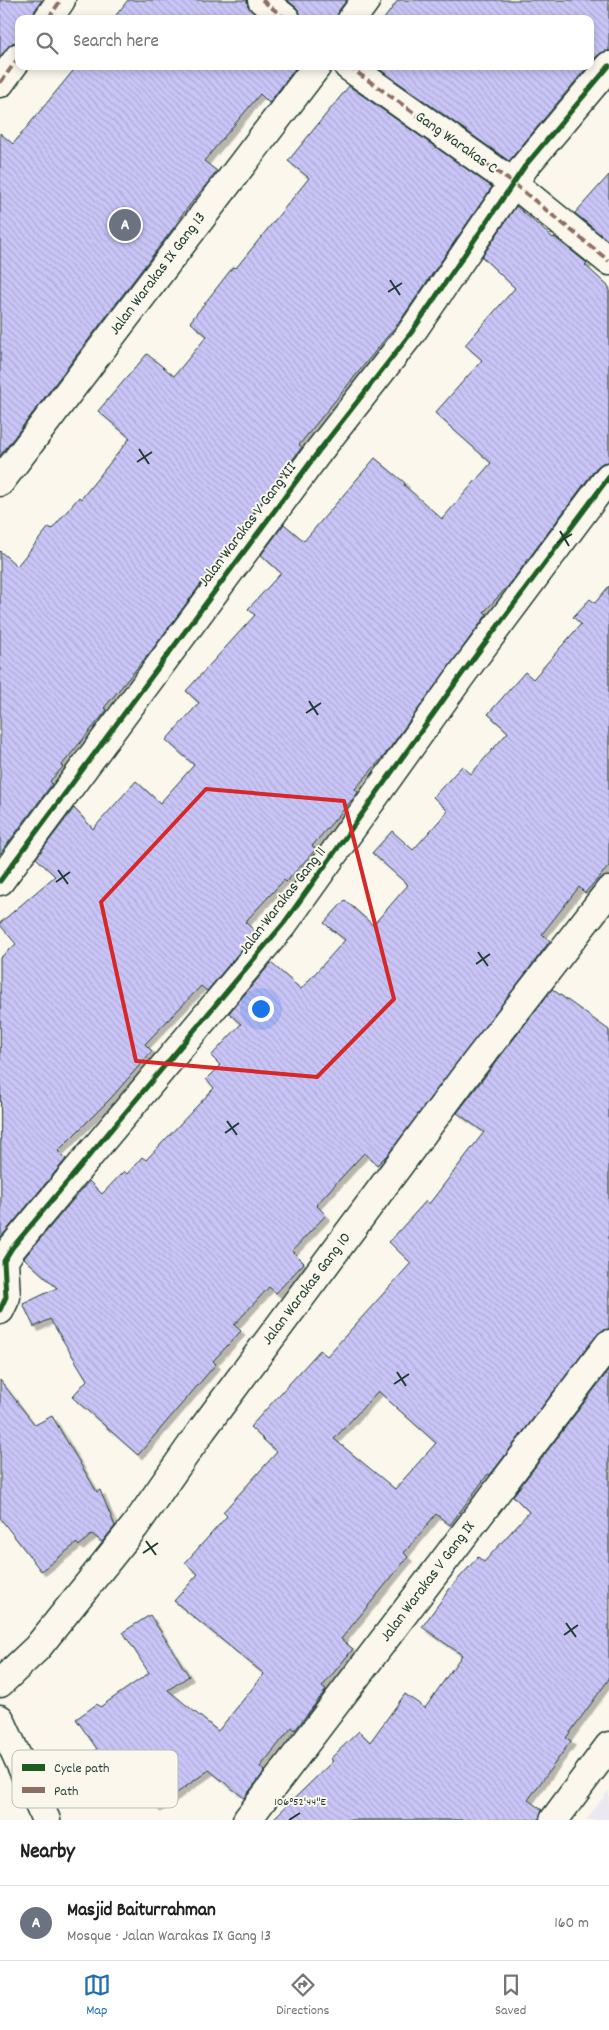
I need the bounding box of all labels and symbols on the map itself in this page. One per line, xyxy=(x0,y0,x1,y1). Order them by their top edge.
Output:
street label: Gang Warakas C xyxy=(410,106,502,180)
pin: A xyxy=(109,206,141,244)
street label: Jalan Warakas IX Gang 13 xyxy=(104,208,212,340)
street label: Jalan Warakas V Gang XII xyxy=(193,458,303,592)
street label: Jalan Warakas Gang 11 xyxy=(234,842,332,960)
your location xyxy=(248,996,274,1022)
street label: Jalan Warakas Gang 10 xyxy=(257,1228,357,1350)
street label: Jalan Warakas V Gang IX xyxy=(375,1517,481,1647)
legend xyxy=(12,1750,178,1808)
text: Cycle path xyxy=(54,1759,110,1779)
text: Path xyxy=(54,1782,79,1802)
text: 106°52'44"E xyxy=(274,1794,326,1811)

